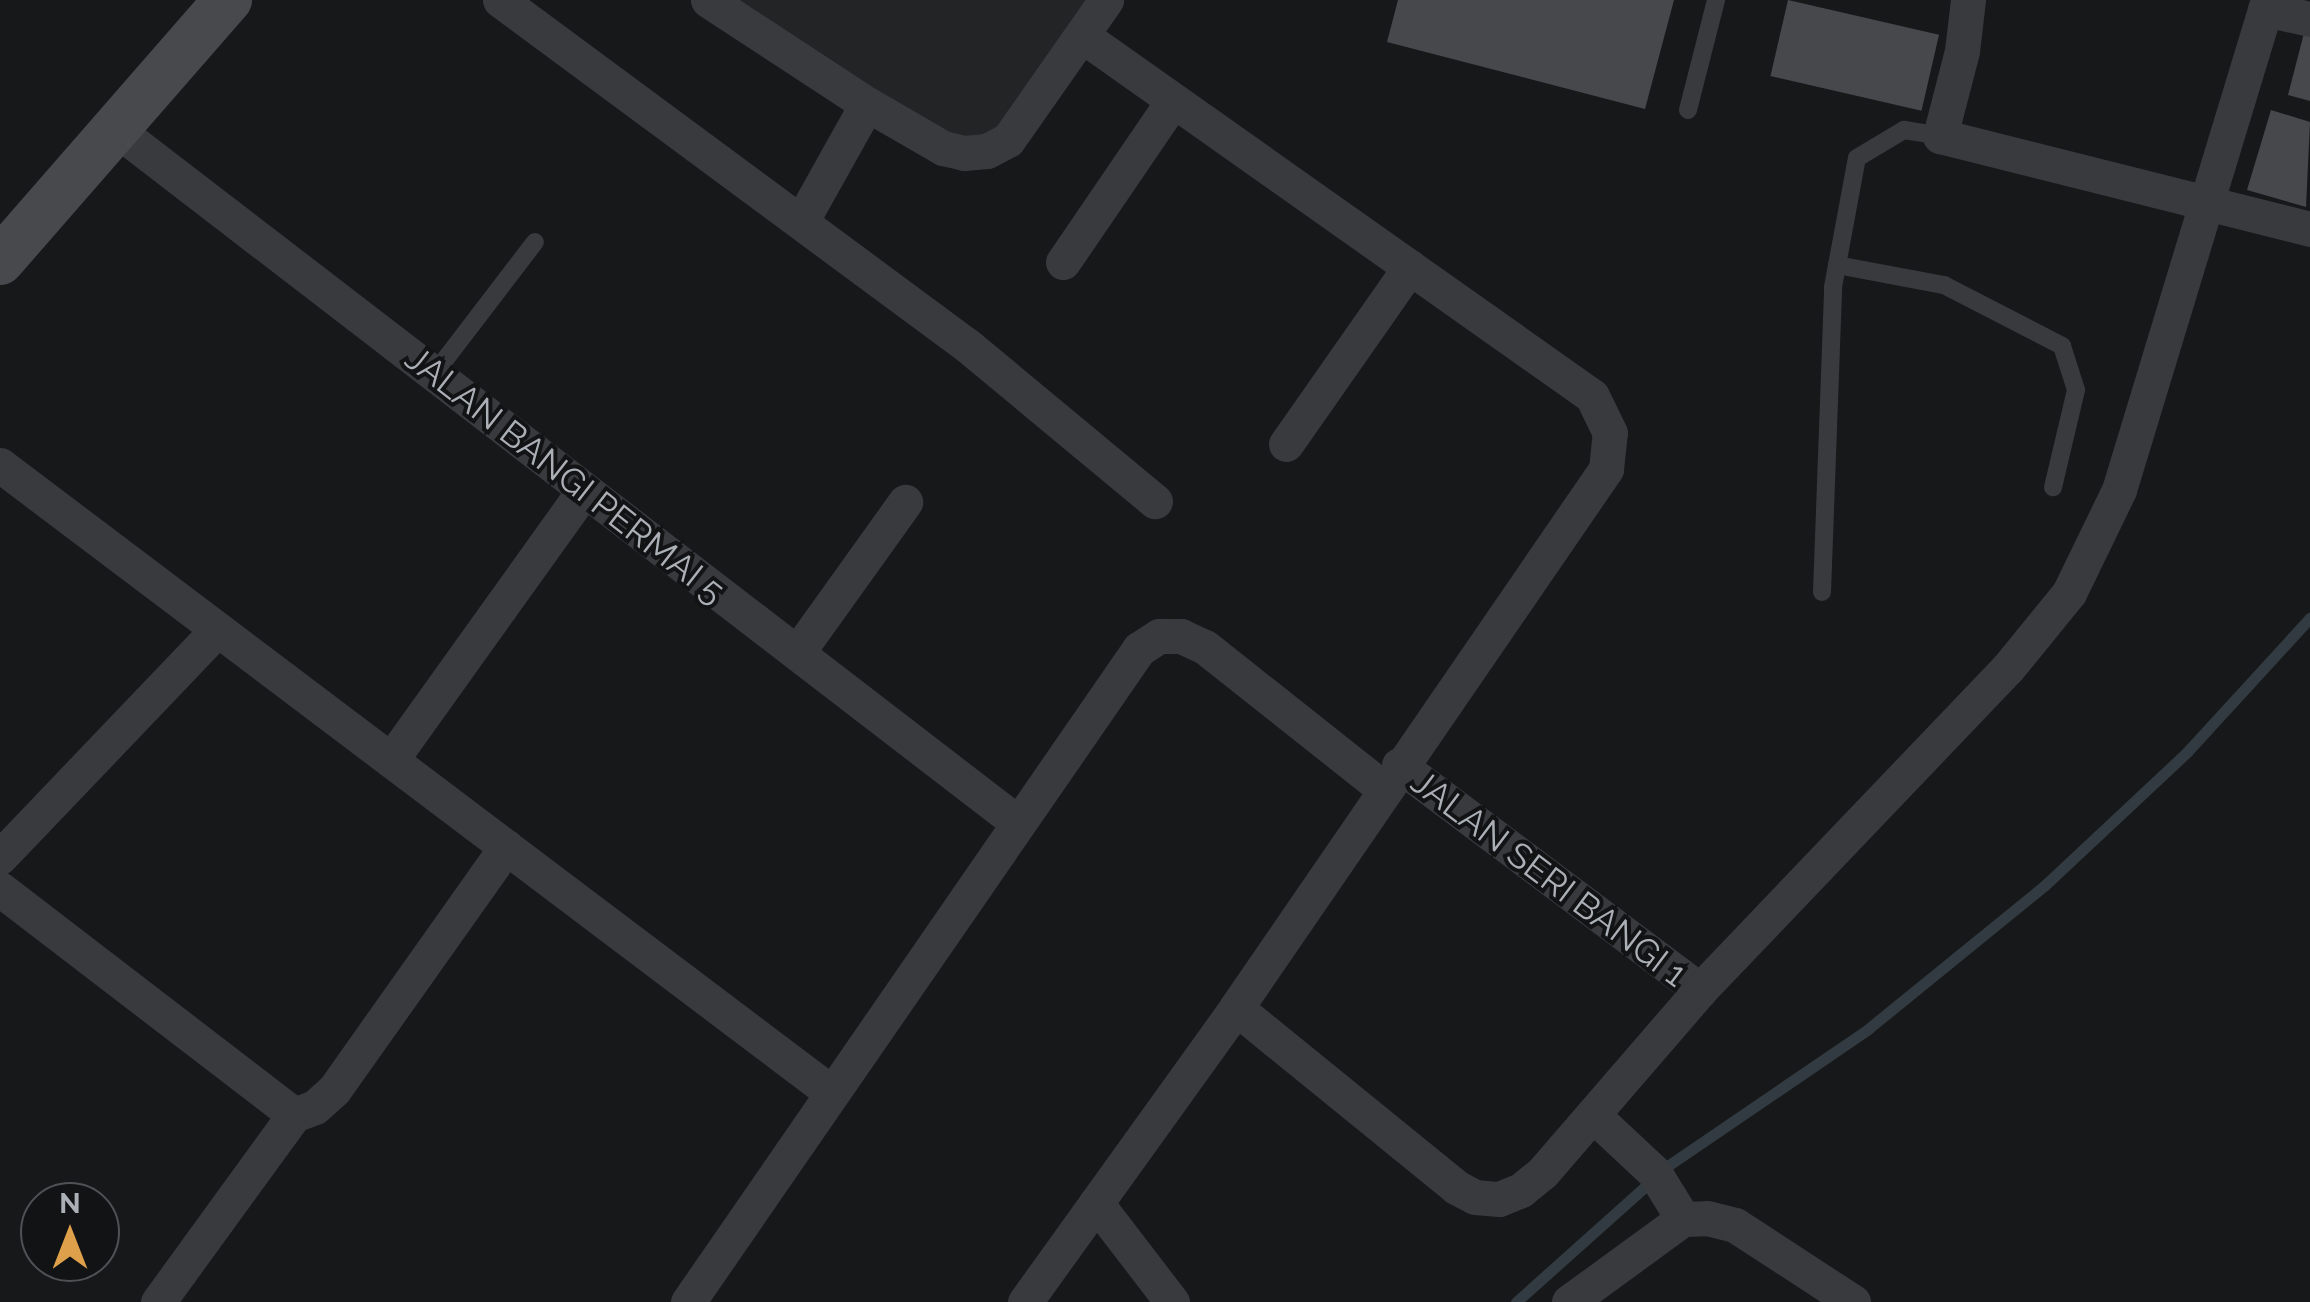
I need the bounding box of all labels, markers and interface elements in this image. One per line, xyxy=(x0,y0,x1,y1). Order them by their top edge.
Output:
street label: JALAN BANGI PERMAI 5 xyxy=(397,337,733,613)
street label: JALAN SERI BANGI 1 xyxy=(1403,761,1695,995)
north arrow xyxy=(20,1182,120,1282)
text: N xyxy=(59,1187,81,1220)

